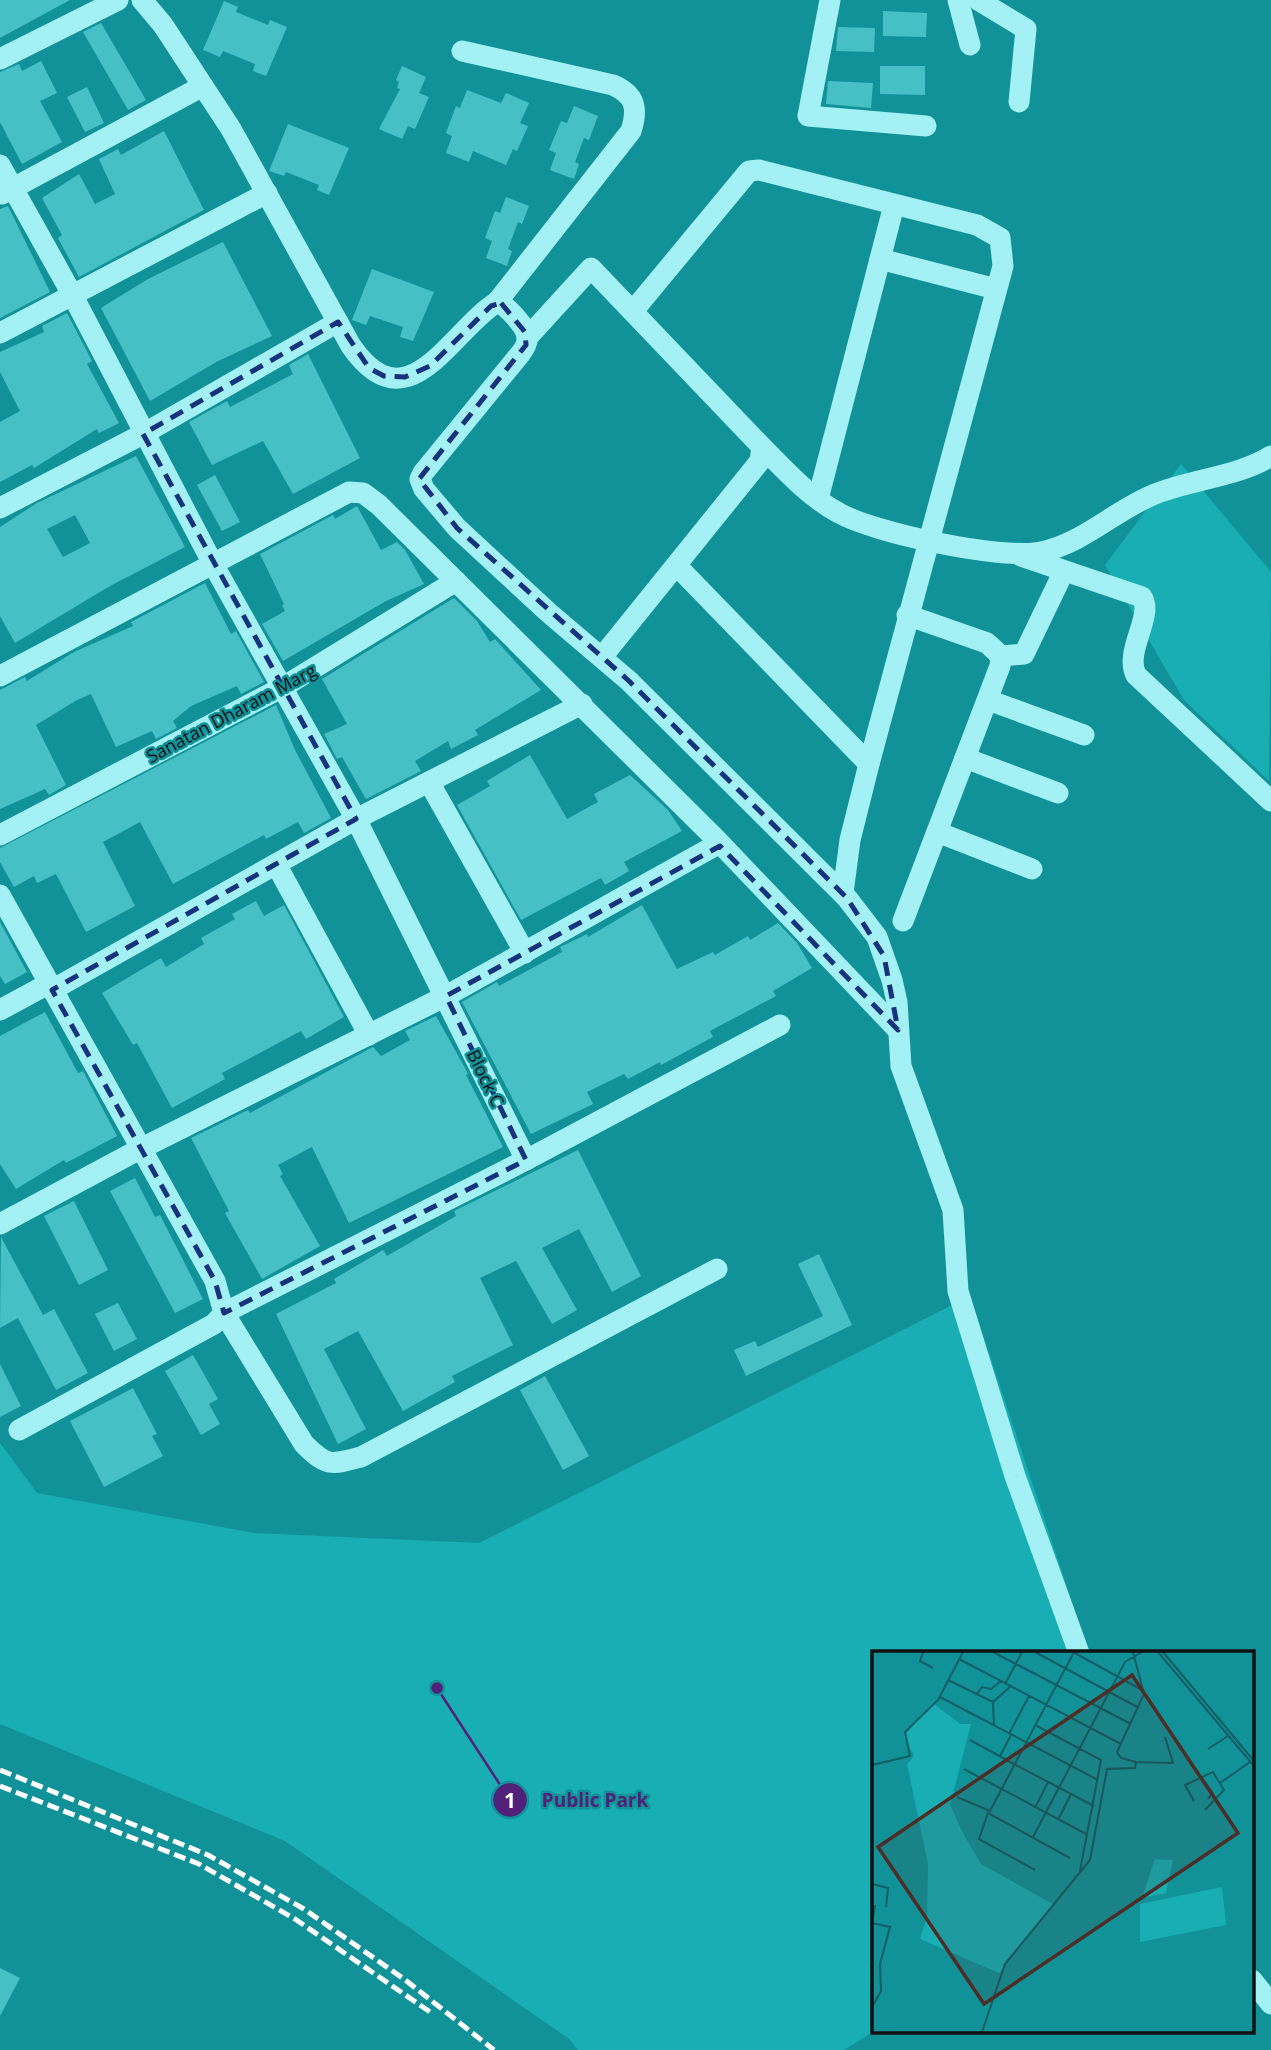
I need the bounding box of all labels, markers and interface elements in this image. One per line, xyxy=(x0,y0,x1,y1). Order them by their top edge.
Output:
street label: Sanatan Dharam Marg xyxy=(142,658,320,768)
street label: Block C xyxy=(462,1045,510,1111)
inset map xyxy=(872,1651,1254,2032)
callout: Public Park xyxy=(493,1780,662,1820)
text: 1 xyxy=(504,1786,516,1814)
text: Public Park xyxy=(542,1787,648,1813)

